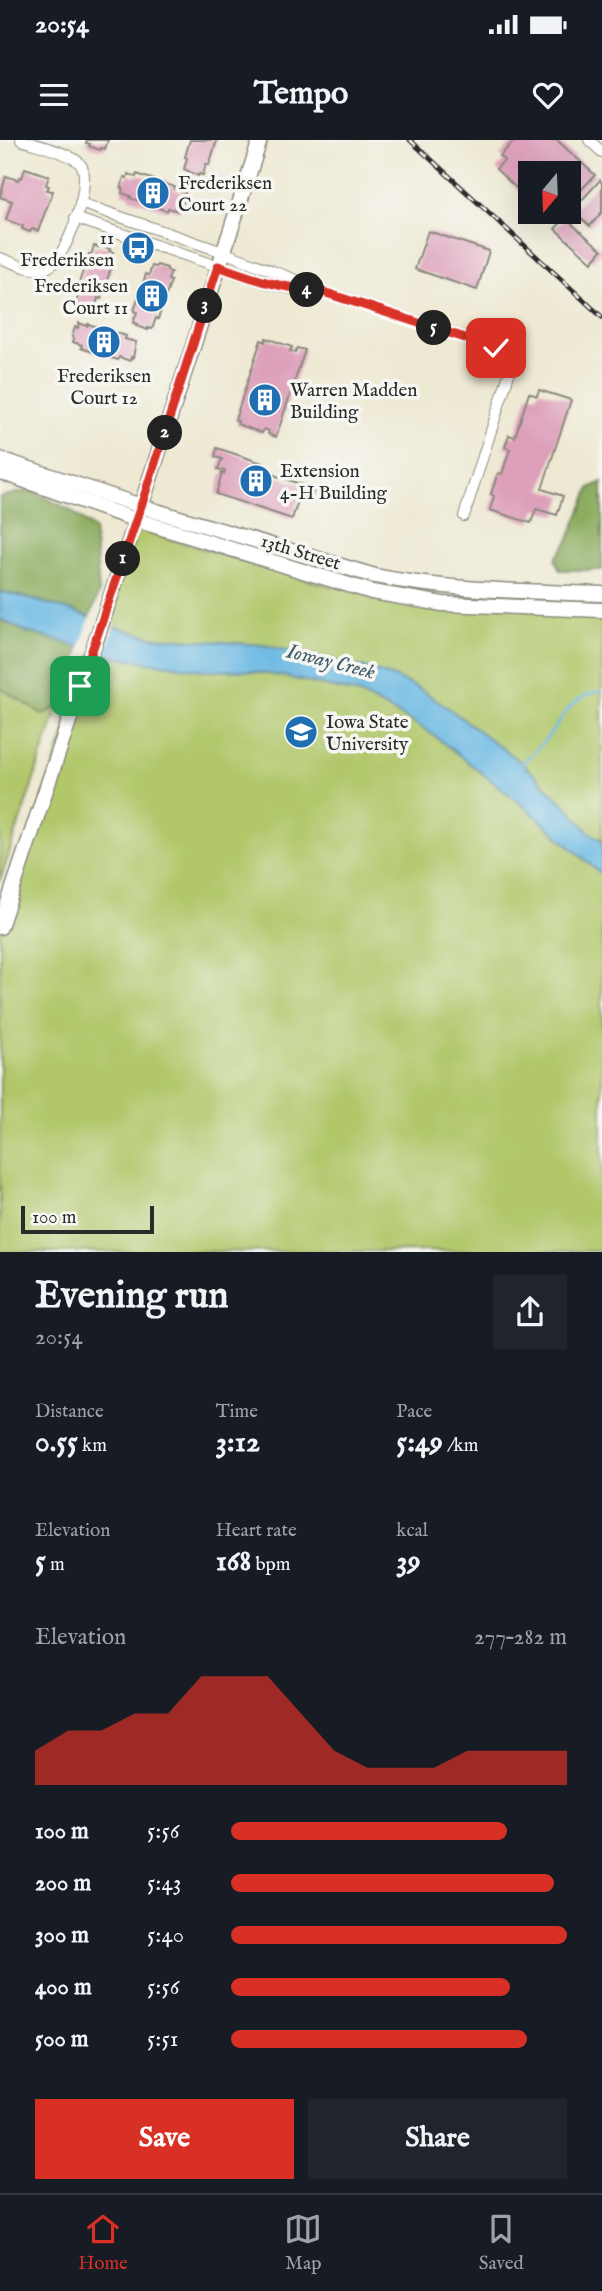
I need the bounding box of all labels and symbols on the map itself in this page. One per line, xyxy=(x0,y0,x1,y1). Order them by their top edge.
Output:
north arrow xyxy=(518,161,581,224)
place label: Frederiksen Court 22 xyxy=(178,172,272,218)
building icon: Frederiksen Court 22 xyxy=(134,174,172,212)
place label: 11 Frederiksen xyxy=(20,227,114,273)
bus stop icon: 11 Frederiksen xyxy=(119,229,157,267)
pin: 4 xyxy=(290,272,324,308)
place label: Frederiksen Court 11 xyxy=(34,275,128,321)
building icon: Frederiksen Court 11 xyxy=(133,277,171,315)
pin: 3 xyxy=(188,288,222,324)
pin: 5 xyxy=(416,310,452,346)
pin xyxy=(466,318,526,378)
building icon: Frederiksen Court 12 xyxy=(85,323,123,361)
place label: Frederiksen Court 12 xyxy=(57,365,151,411)
place label: Warren Madden Building xyxy=(290,379,417,425)
building icon: Warren Madden Building xyxy=(246,381,284,419)
pin: 2 xyxy=(148,416,182,450)
place label: Extension 4-H Building xyxy=(280,460,388,506)
building icon: Extension 4-H Building xyxy=(237,462,275,500)
street label: 13th Street xyxy=(258,529,344,577)
pin: 1 xyxy=(106,542,140,576)
water label: Ioway Creek xyxy=(283,638,378,687)
pin xyxy=(50,656,110,716)
place label: Iowa State University xyxy=(326,711,409,757)
school or university icon: Iowa State University xyxy=(282,713,320,751)
scale bar xyxy=(21,1202,154,1234)

